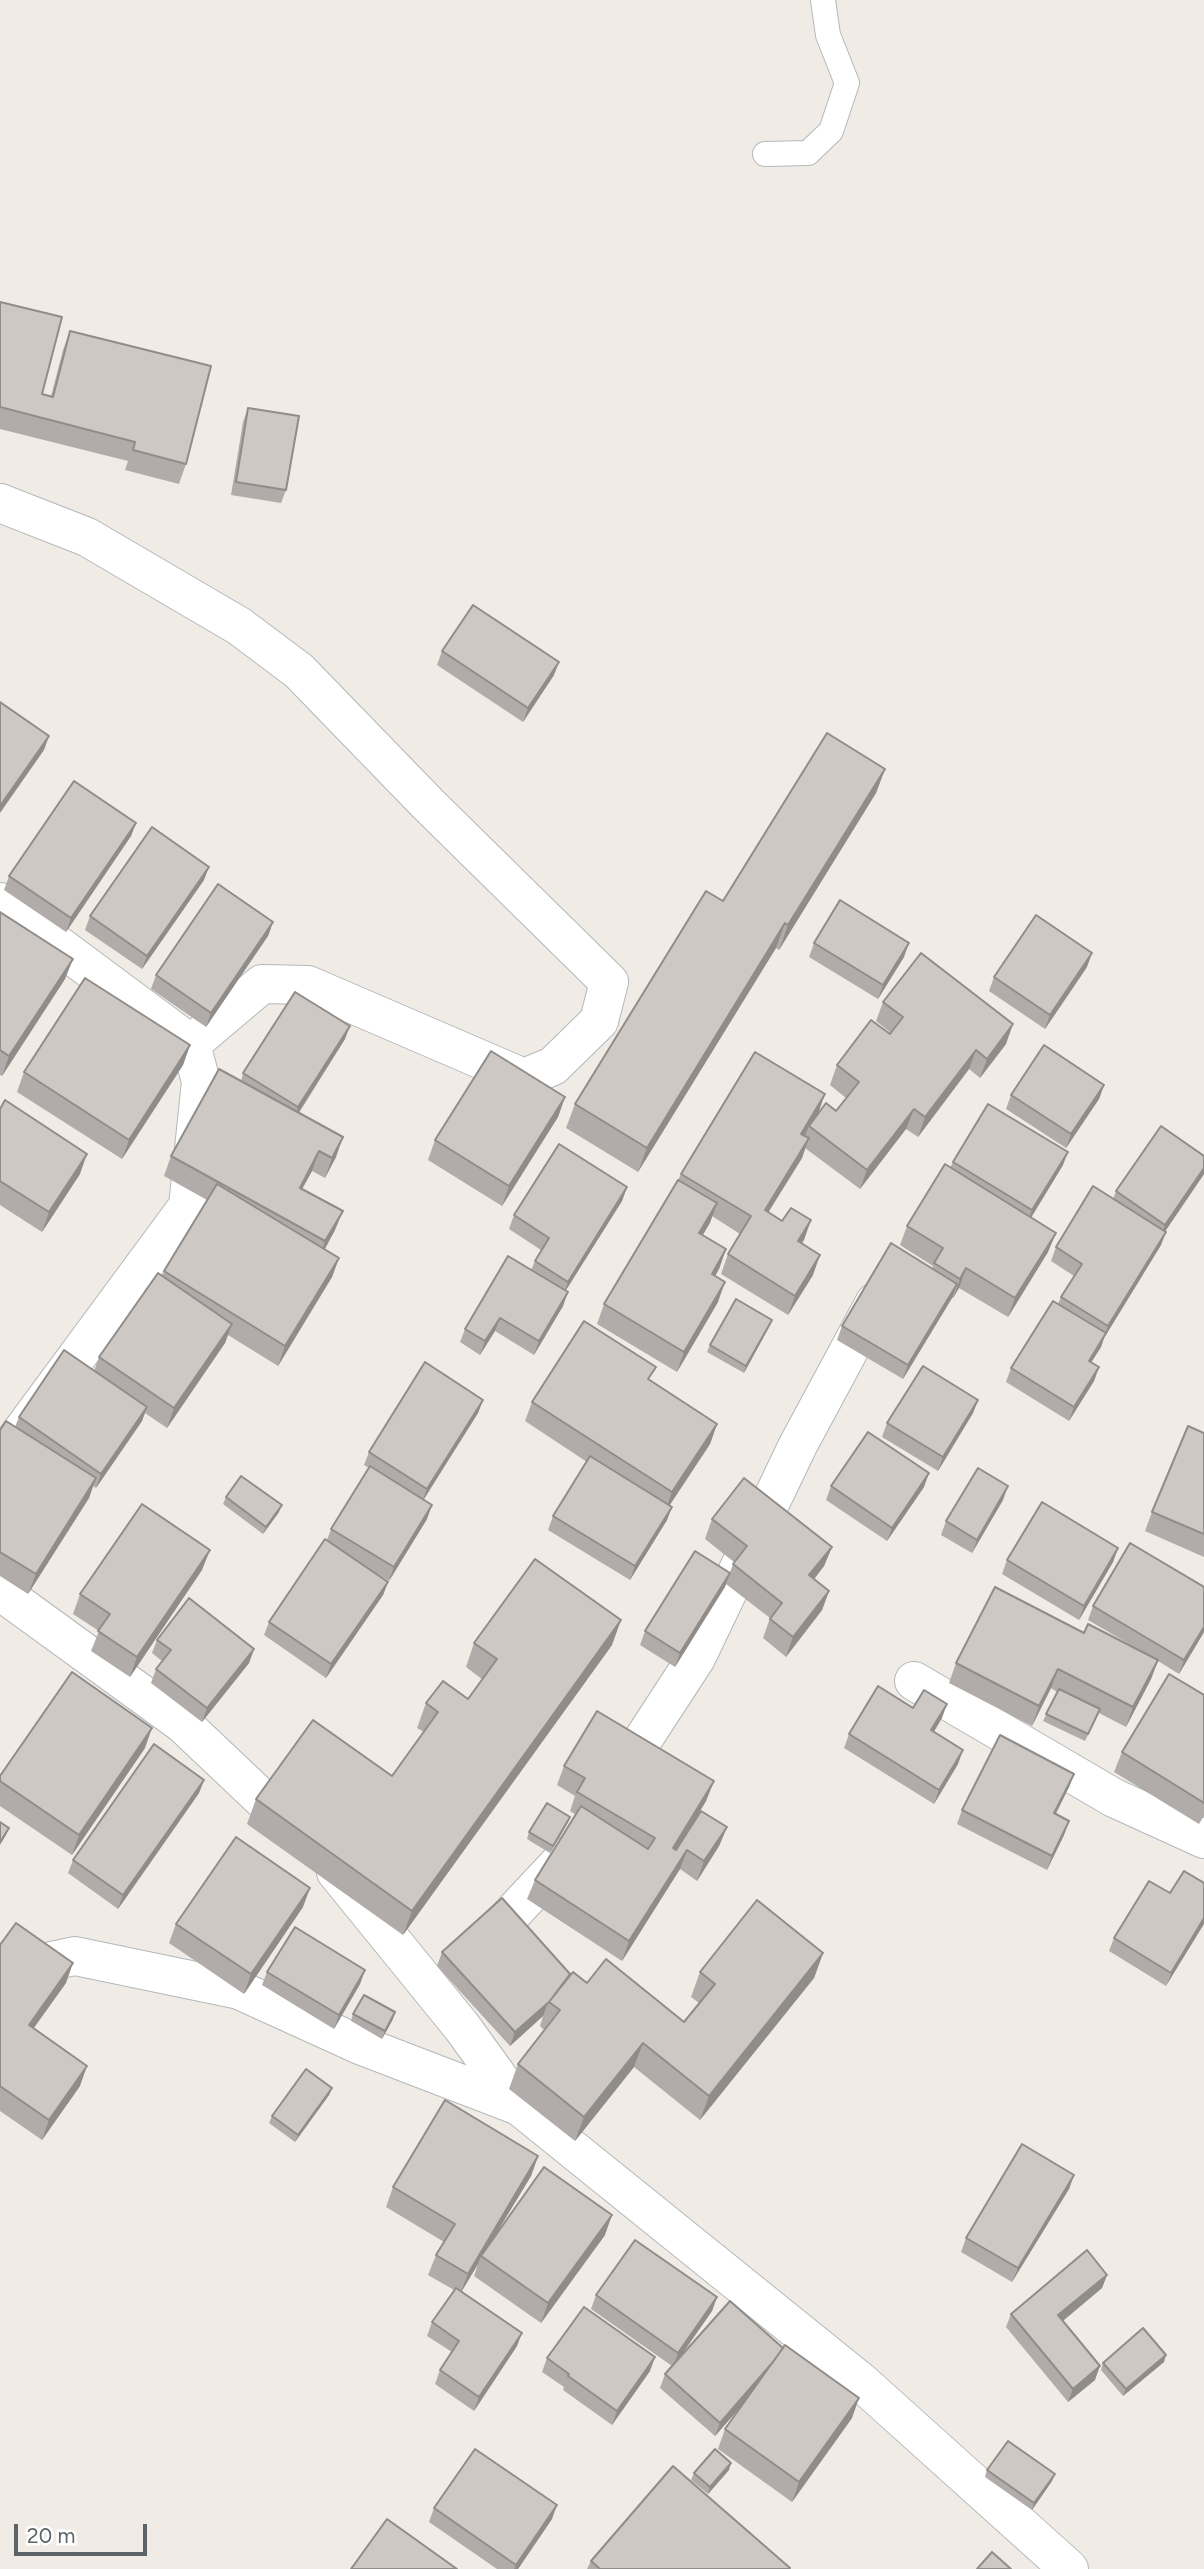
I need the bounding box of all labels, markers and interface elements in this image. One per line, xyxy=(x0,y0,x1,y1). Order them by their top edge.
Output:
scale bar xyxy=(18,2510,150,2554)
text: 20 m xyxy=(27,2523,75,2548)

